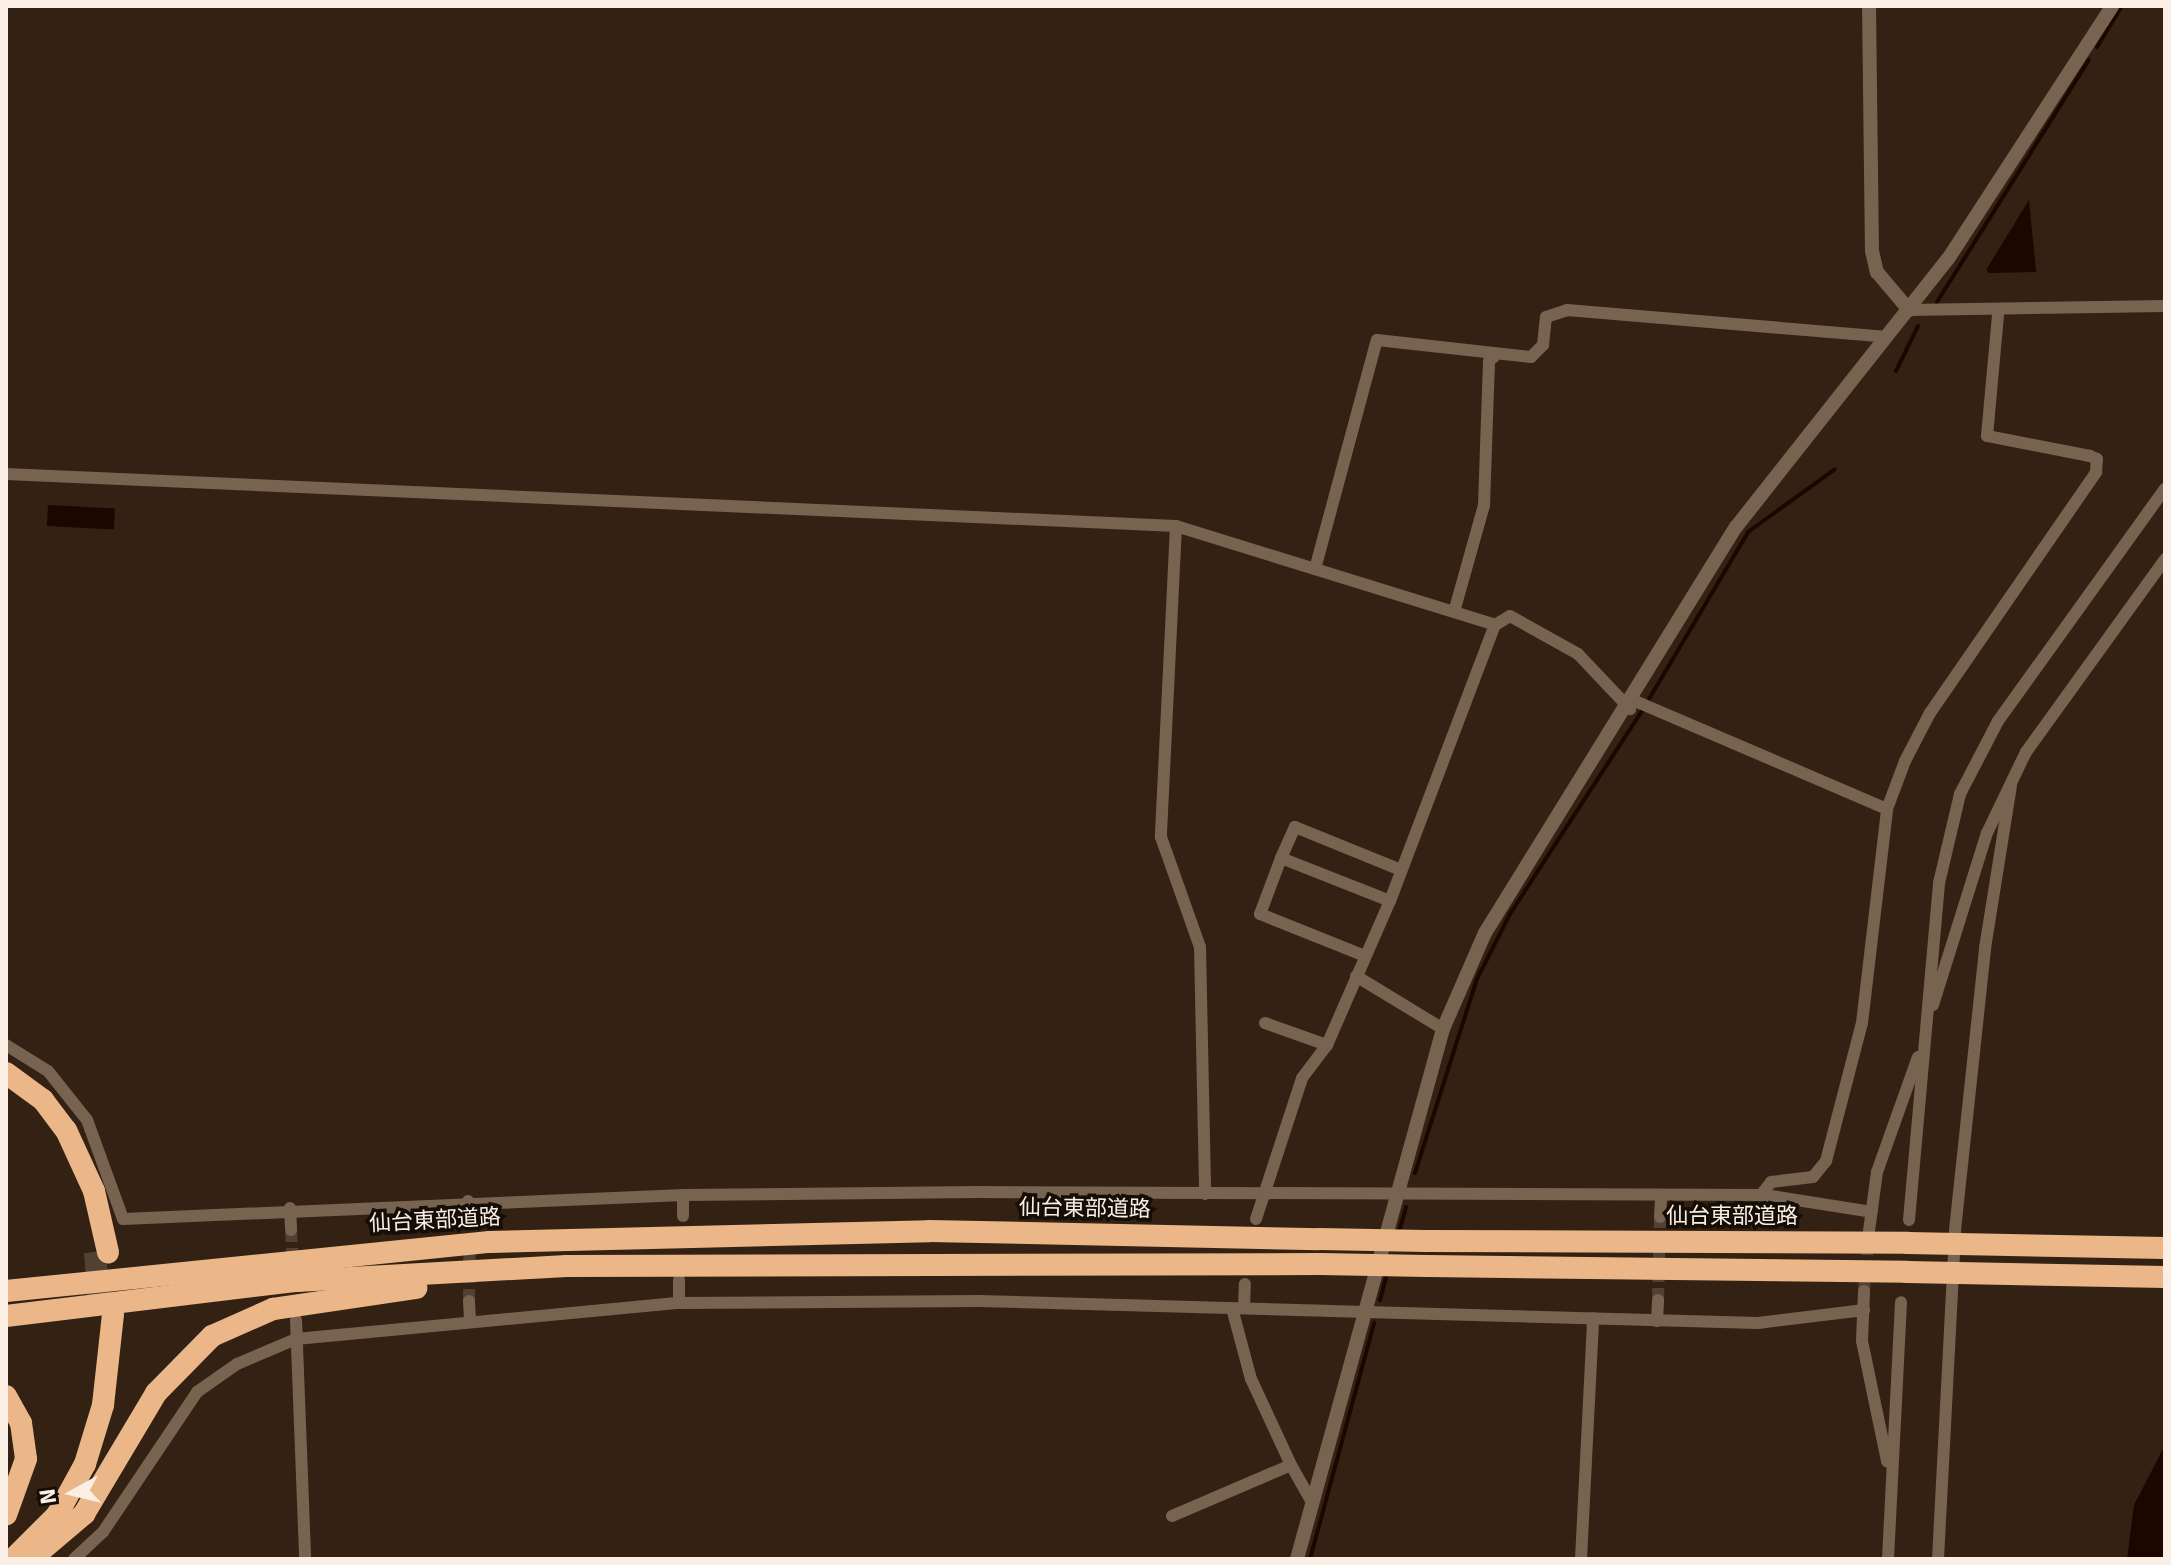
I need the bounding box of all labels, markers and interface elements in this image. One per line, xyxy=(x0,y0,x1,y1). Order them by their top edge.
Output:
street label: 仙台東部道路 xyxy=(1019,1194,1151,1222)
street label: 仙台東部道路 xyxy=(368,1203,502,1237)
street label: 仙台東部道路 xyxy=(1666,1203,1798,1229)
north arrow xyxy=(32,1453,112,1533)
text: N xyxy=(33,1487,62,1506)

